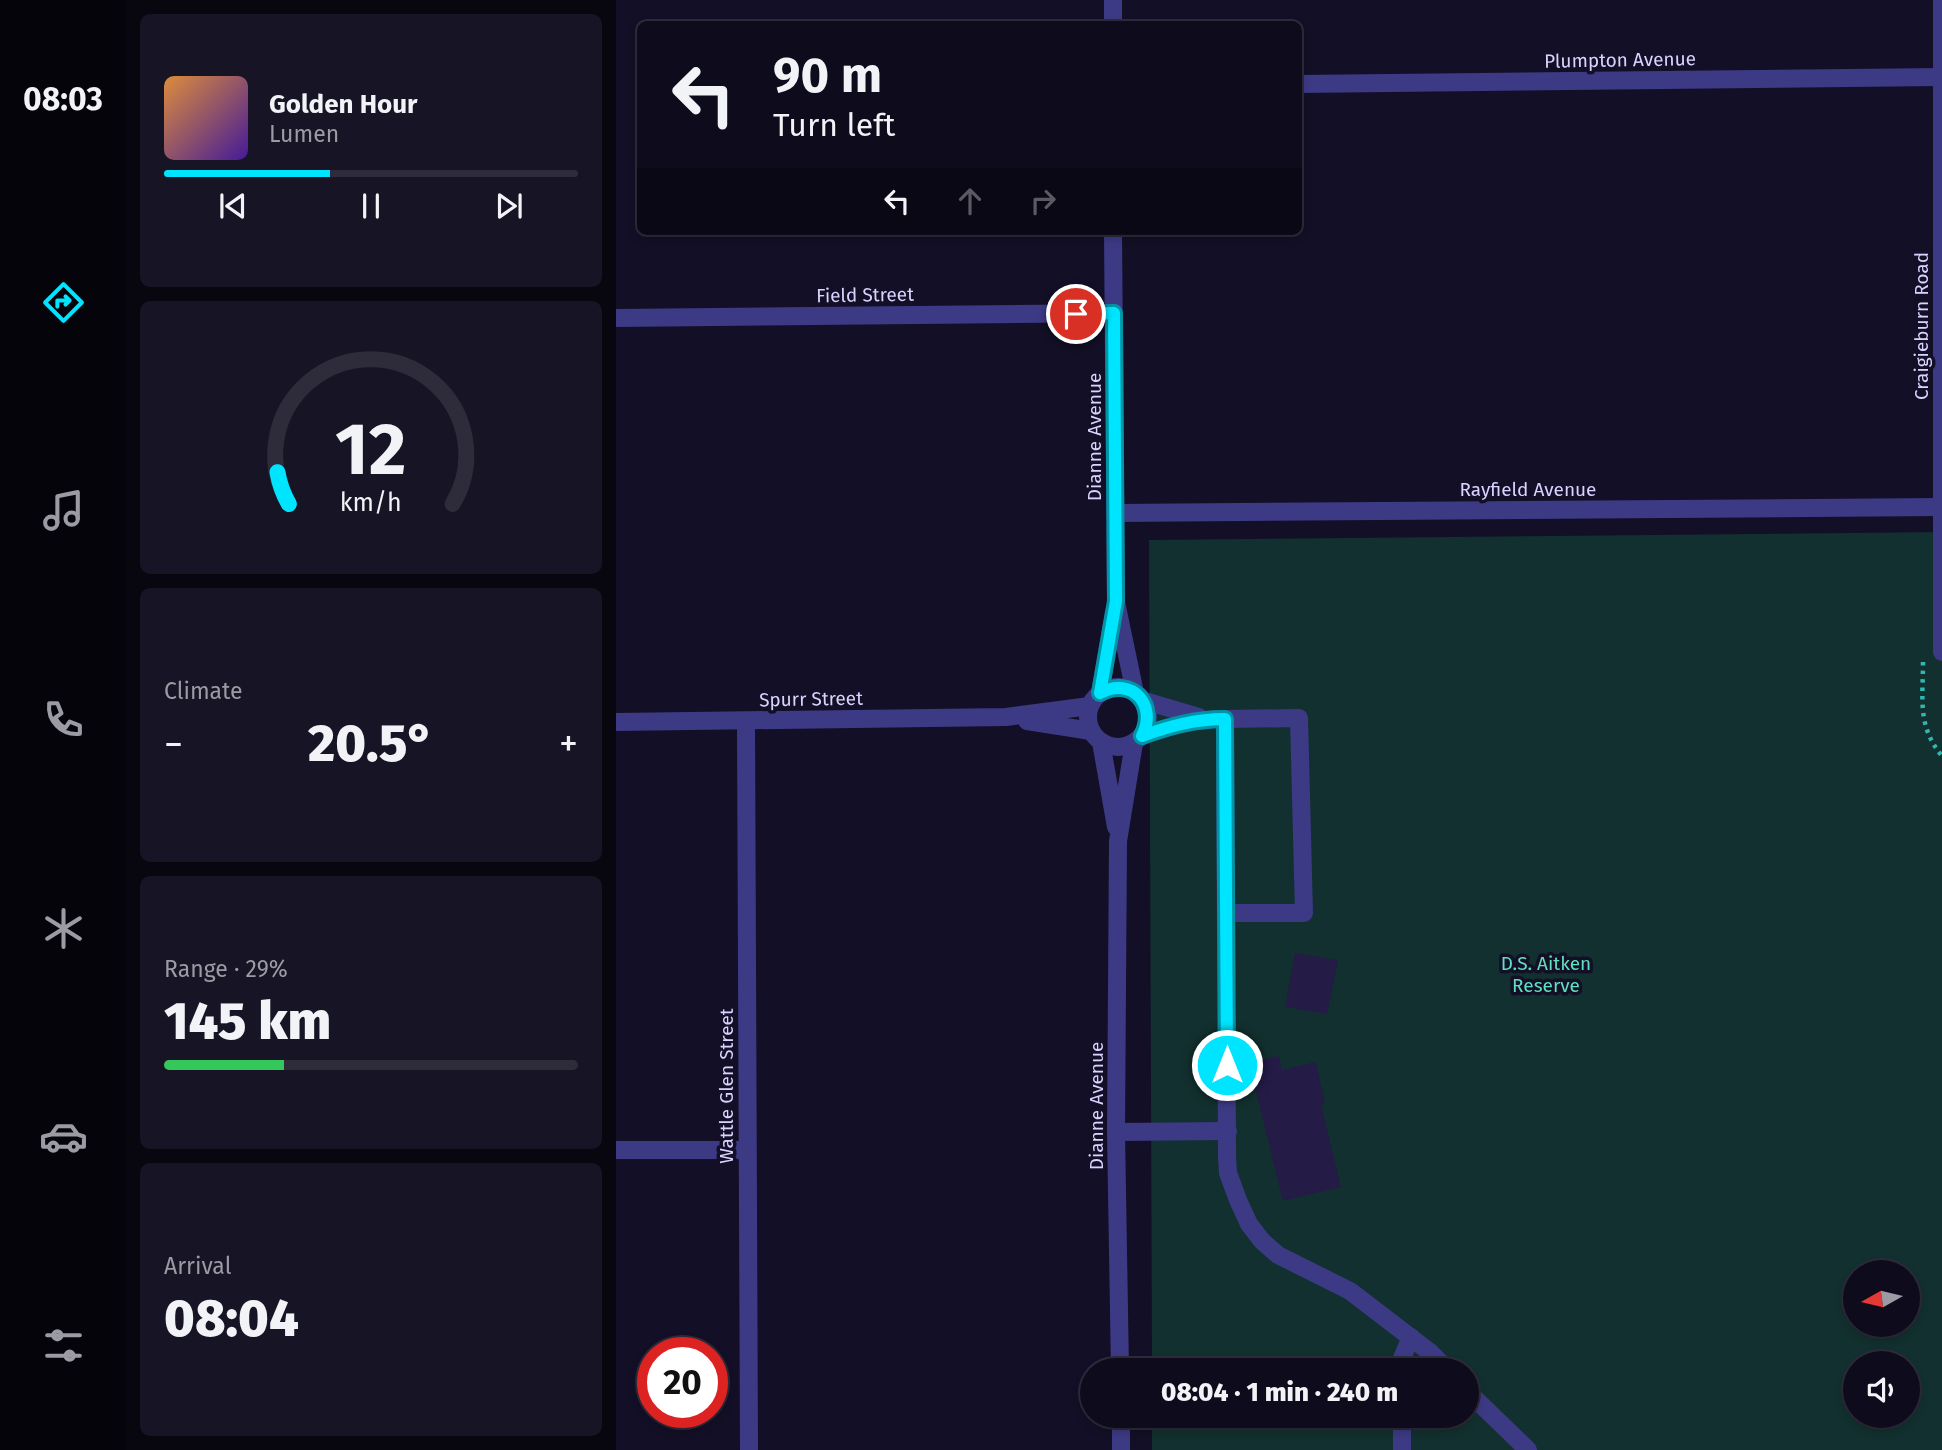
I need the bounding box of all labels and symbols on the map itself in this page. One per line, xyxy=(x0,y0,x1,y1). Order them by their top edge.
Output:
street label: Plumpton Avenue xyxy=(1544,47,1696,73)
street label: Craigieburn Road xyxy=(1910,252,1933,400)
street label: Field Street xyxy=(816,283,914,307)
pin xyxy=(1046,284,1106,344)
street label: Dianne Avenue xyxy=(1083,373,1106,501)
street label: Rayfield Avenue xyxy=(1460,478,1596,501)
street label: Spurr Street xyxy=(759,687,863,711)
park label: D.S. Aitken Reserve xyxy=(1501,952,1591,997)
street label: Wattle Glen Street xyxy=(715,1008,738,1164)
position arrow xyxy=(1190,1028,1264,1102)
street label: Dianne Avenue xyxy=(1085,1042,1108,1170)
north arrow xyxy=(1843,1260,1920,1337)
speed limit sign: 20 xyxy=(637,1337,728,1428)

